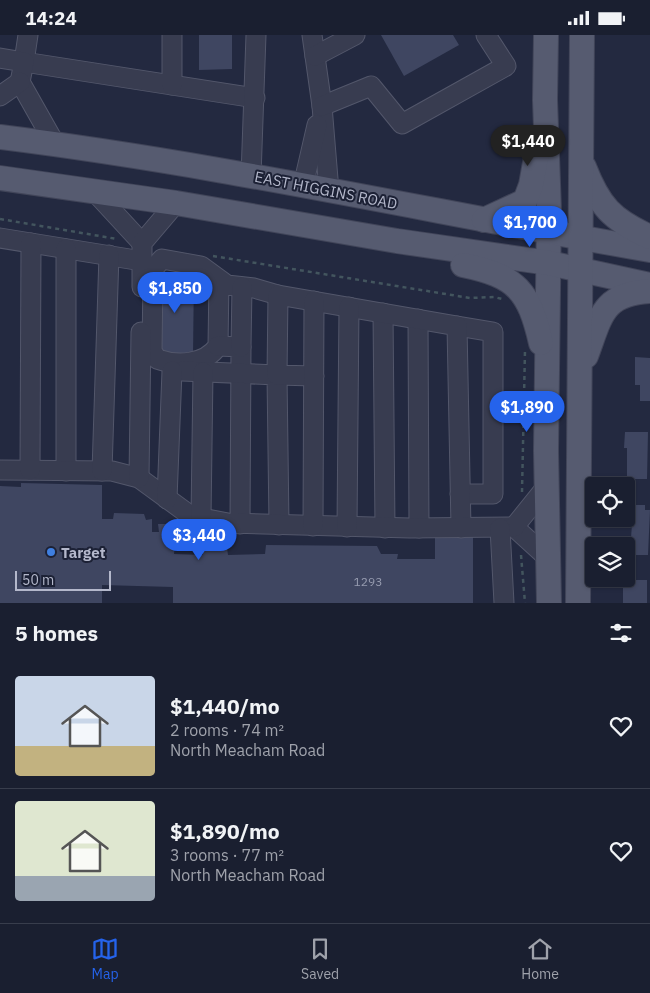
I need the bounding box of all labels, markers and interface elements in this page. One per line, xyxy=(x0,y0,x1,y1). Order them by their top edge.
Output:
text: 14:24 xyxy=(25,6,77,30)
pin: $1,440 xyxy=(487,125,569,167)
text: $1,440 xyxy=(502,131,554,151)
street label: EAST HIGGINS ROAD xyxy=(253,167,399,213)
pin: $1,700 xyxy=(489,205,571,248)
text: $1,700 xyxy=(504,212,556,232)
pin: $1,850 xyxy=(134,271,216,314)
text: $1,850 xyxy=(149,278,201,298)
pin: $1,890 xyxy=(486,391,568,433)
text: $1,890 xyxy=(501,397,553,417)
map controls xyxy=(585,477,635,587)
button: locate xyxy=(585,477,635,527)
pin: $3,440 xyxy=(158,519,240,561)
text: $3,440 xyxy=(173,525,225,545)
button: layers xyxy=(585,537,635,587)
place label: Target xyxy=(61,543,106,562)
marker: Target xyxy=(45,546,57,558)
scale bar xyxy=(15,568,111,591)
text: 50 m xyxy=(22,571,54,589)
house number: 1293 xyxy=(354,574,382,589)
text: 5 homes xyxy=(15,619,98,647)
icon: filters xyxy=(607,619,635,647)
text: $1,440/mo xyxy=(170,692,280,720)
icon: home xyxy=(55,696,115,756)
icon: heart xyxy=(607,712,635,740)
text: 2 rooms · 74 m² xyxy=(170,720,284,740)
text: North Meacham Road xyxy=(170,740,325,760)
text: $1,890/mo xyxy=(170,817,280,845)
icon: home xyxy=(55,821,115,881)
icon: heart xyxy=(607,837,635,865)
text: 3 rooms · 77 m² xyxy=(170,845,284,865)
text: North Meacham Road xyxy=(170,865,325,885)
tab: Map xyxy=(91,935,119,983)
tab: Saved xyxy=(301,935,339,983)
tab: Home xyxy=(521,935,559,983)

